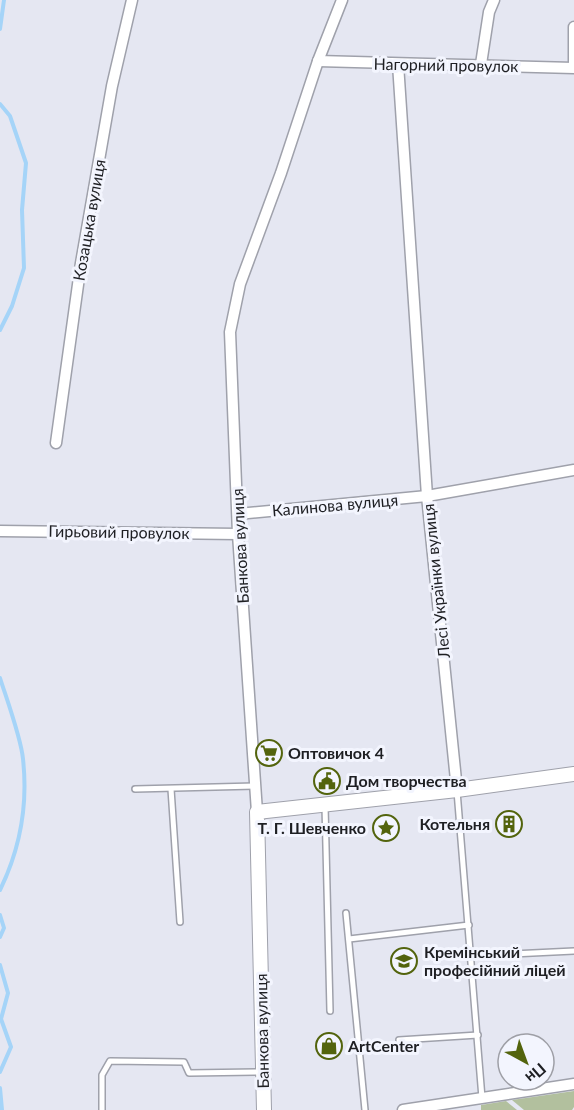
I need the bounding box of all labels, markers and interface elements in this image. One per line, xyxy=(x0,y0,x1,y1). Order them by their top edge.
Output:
street label: Нагорний провулок xyxy=(374,54,519,75)
street label: Козацька вулиця xyxy=(68,158,109,282)
street label: Банкова вулиця xyxy=(227,488,252,604)
street label: Калинова вулиця xyxy=(271,490,399,519)
street label: Лесі Українки вулиця xyxy=(418,503,453,660)
street label: Гирьовий провулок xyxy=(48,521,190,542)
supermarket icon: Оптовичок 4 xyxy=(254,738,284,768)
place label: Оптовичок 4 xyxy=(288,743,384,762)
public building icon: Дом творчества xyxy=(312,766,342,796)
place label: Дом творчества xyxy=(346,771,467,790)
building icon: Котельня xyxy=(494,809,524,839)
place icon: Т. Г. Шевченко xyxy=(371,813,401,843)
place label: Котельня xyxy=(419,814,490,833)
place label: Т. Г. Шевченко xyxy=(258,818,366,837)
place label: Кремінський професійний ліцей xyxy=(424,942,566,979)
school or university icon: Кремінський професійний ліцей xyxy=(389,946,419,976)
street label: Банкова вулиця xyxy=(251,973,272,1089)
shop icon: ArtCenter xyxy=(314,1031,344,1061)
north arrow xyxy=(496,1032,556,1092)
place label: ArtCenter xyxy=(347,1036,419,1055)
text: Пн xyxy=(522,1060,550,1088)

